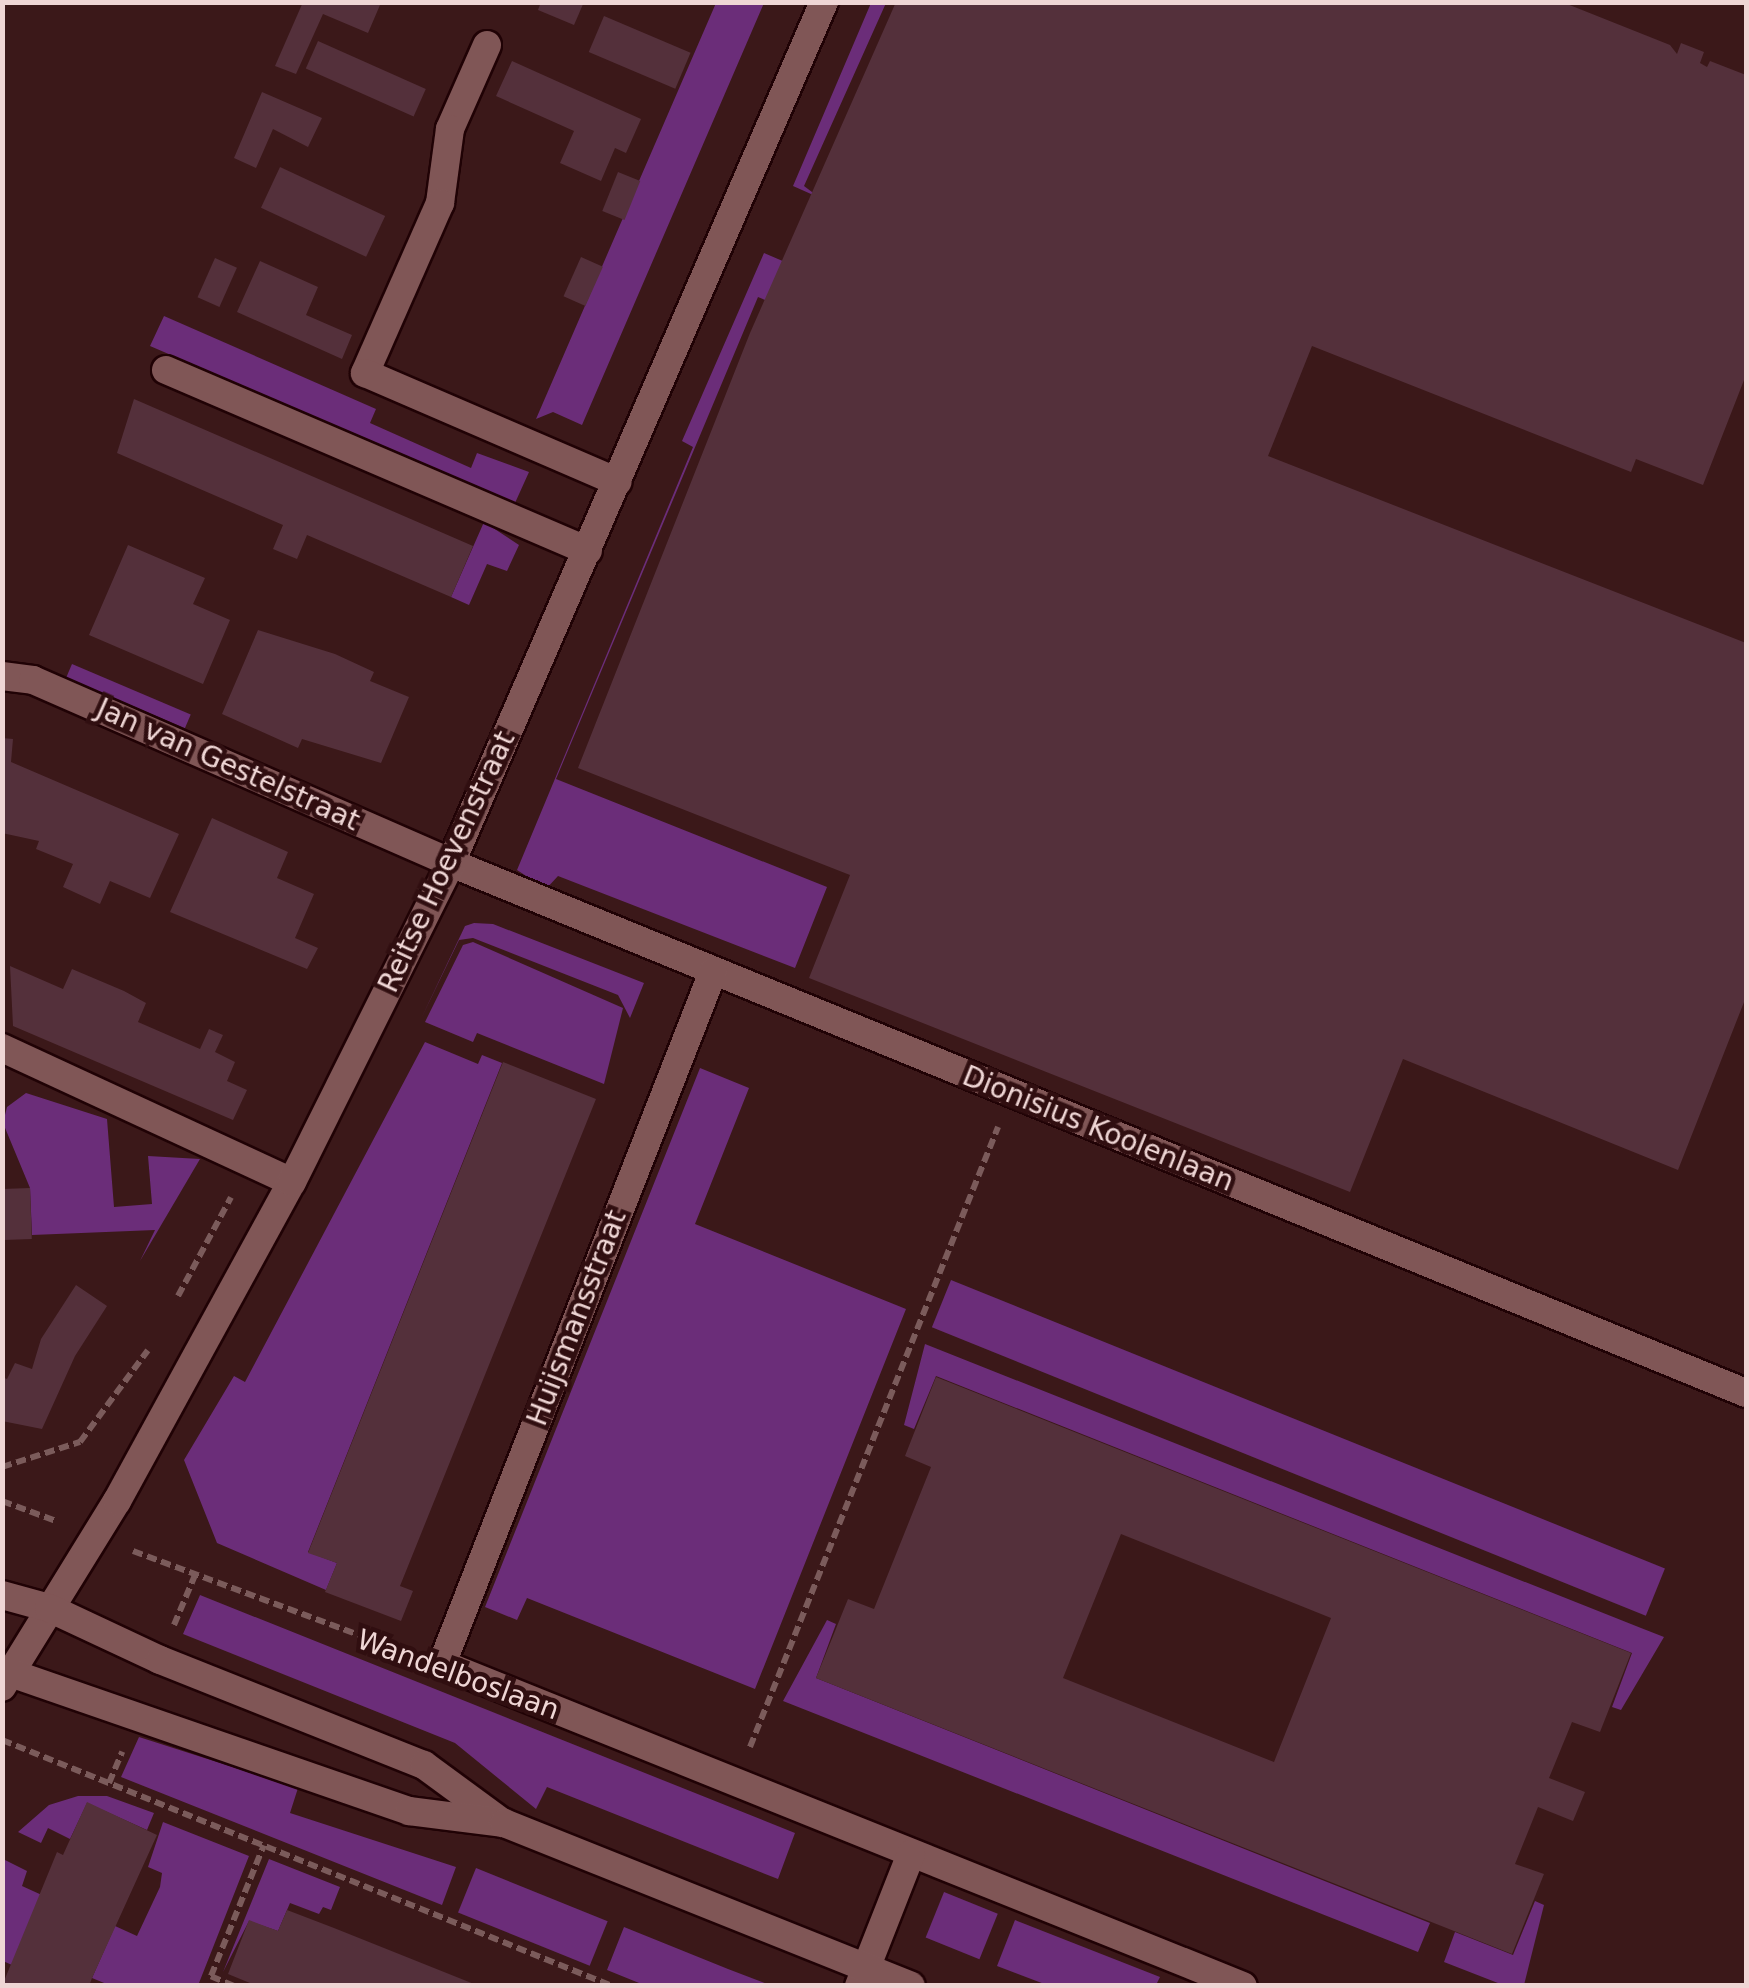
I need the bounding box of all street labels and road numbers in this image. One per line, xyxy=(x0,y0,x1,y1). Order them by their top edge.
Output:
street label: Jan van Gestelstraat xyxy=(91,692,365,838)
street label: Reitse Hoevenstraat xyxy=(372,726,522,998)
street label: Dionisius Koolenlaan xyxy=(958,1059,1238,1199)
street label: Huijsmansstraat xyxy=(520,1206,634,1430)
street label: Wandelboslaan xyxy=(352,1623,564,1727)

